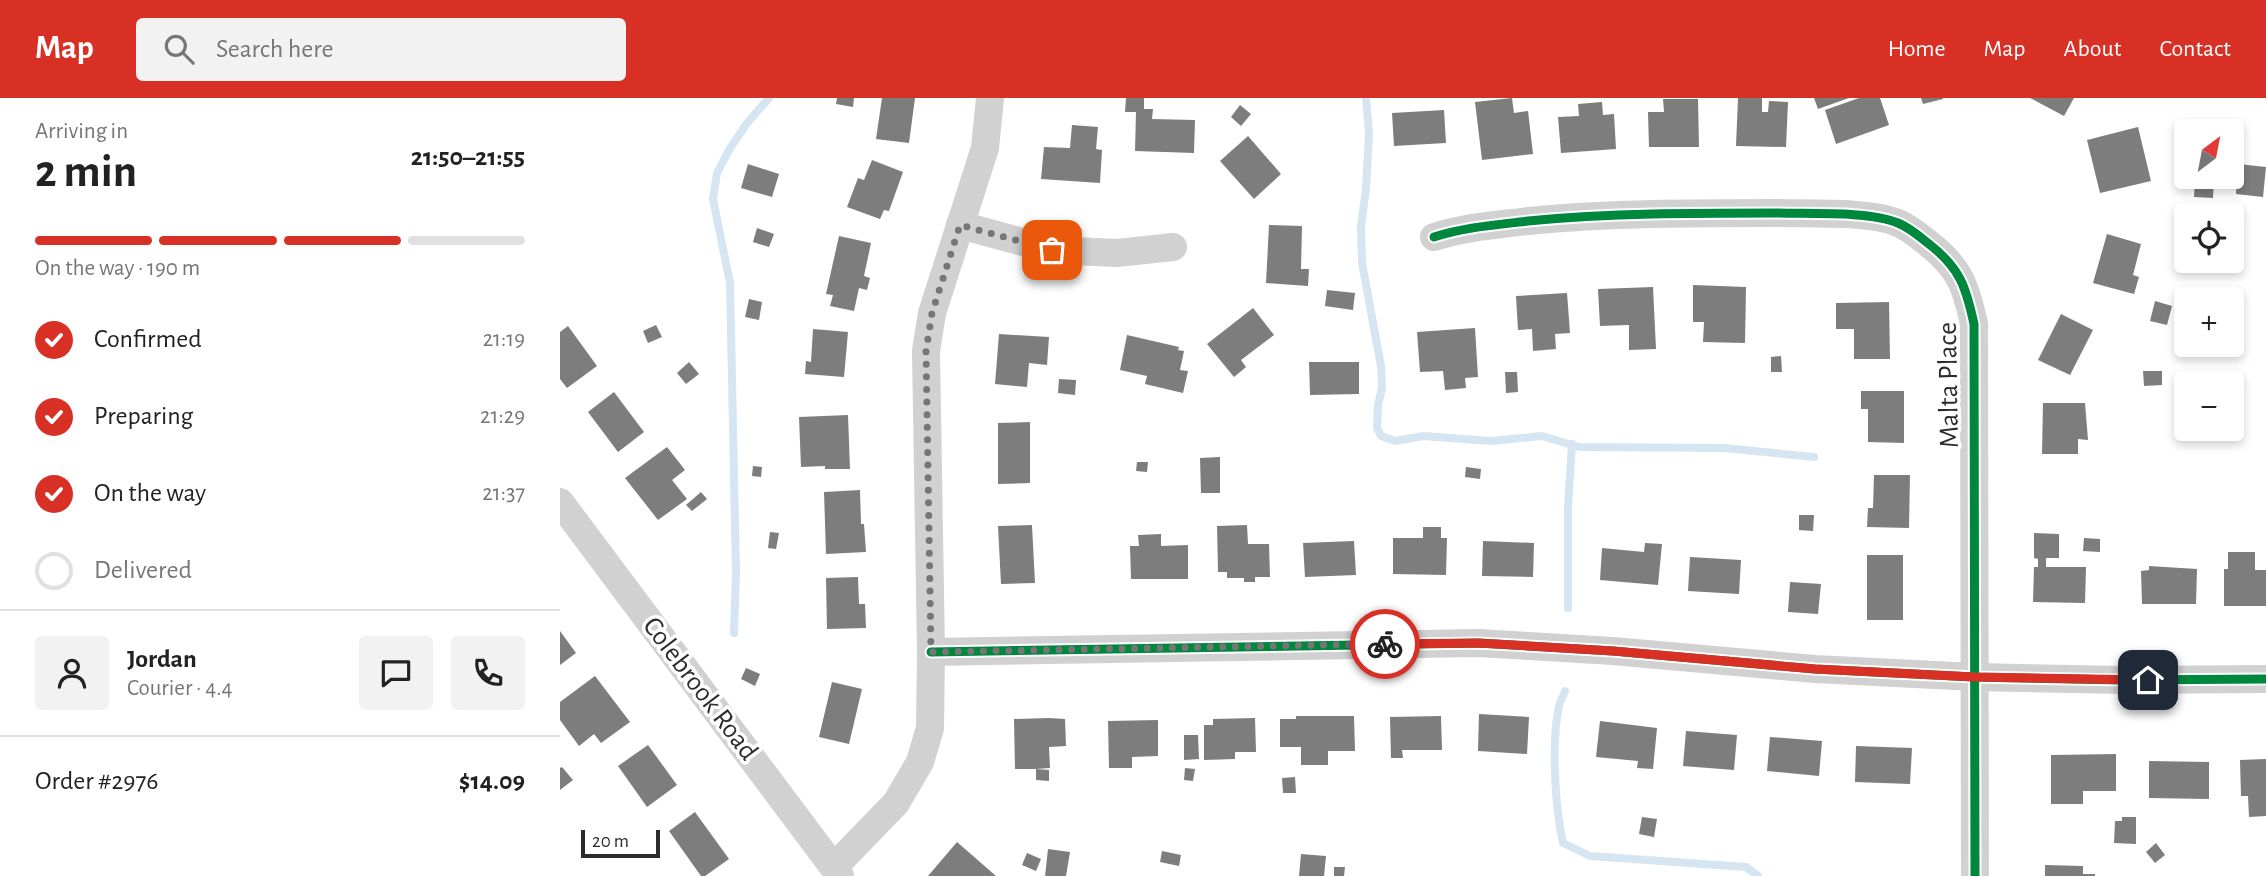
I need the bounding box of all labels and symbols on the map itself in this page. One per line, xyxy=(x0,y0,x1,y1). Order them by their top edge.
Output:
north arrow xyxy=(2174,119,2244,189)
pin xyxy=(1022,220,1082,280)
street label: Malta Place xyxy=(1934,322,1964,448)
courier xyxy=(1350,609,1420,679)
street label: Colebrook Road xyxy=(637,612,763,766)
pin xyxy=(2118,650,2178,710)
scale bar xyxy=(581,827,660,859)

